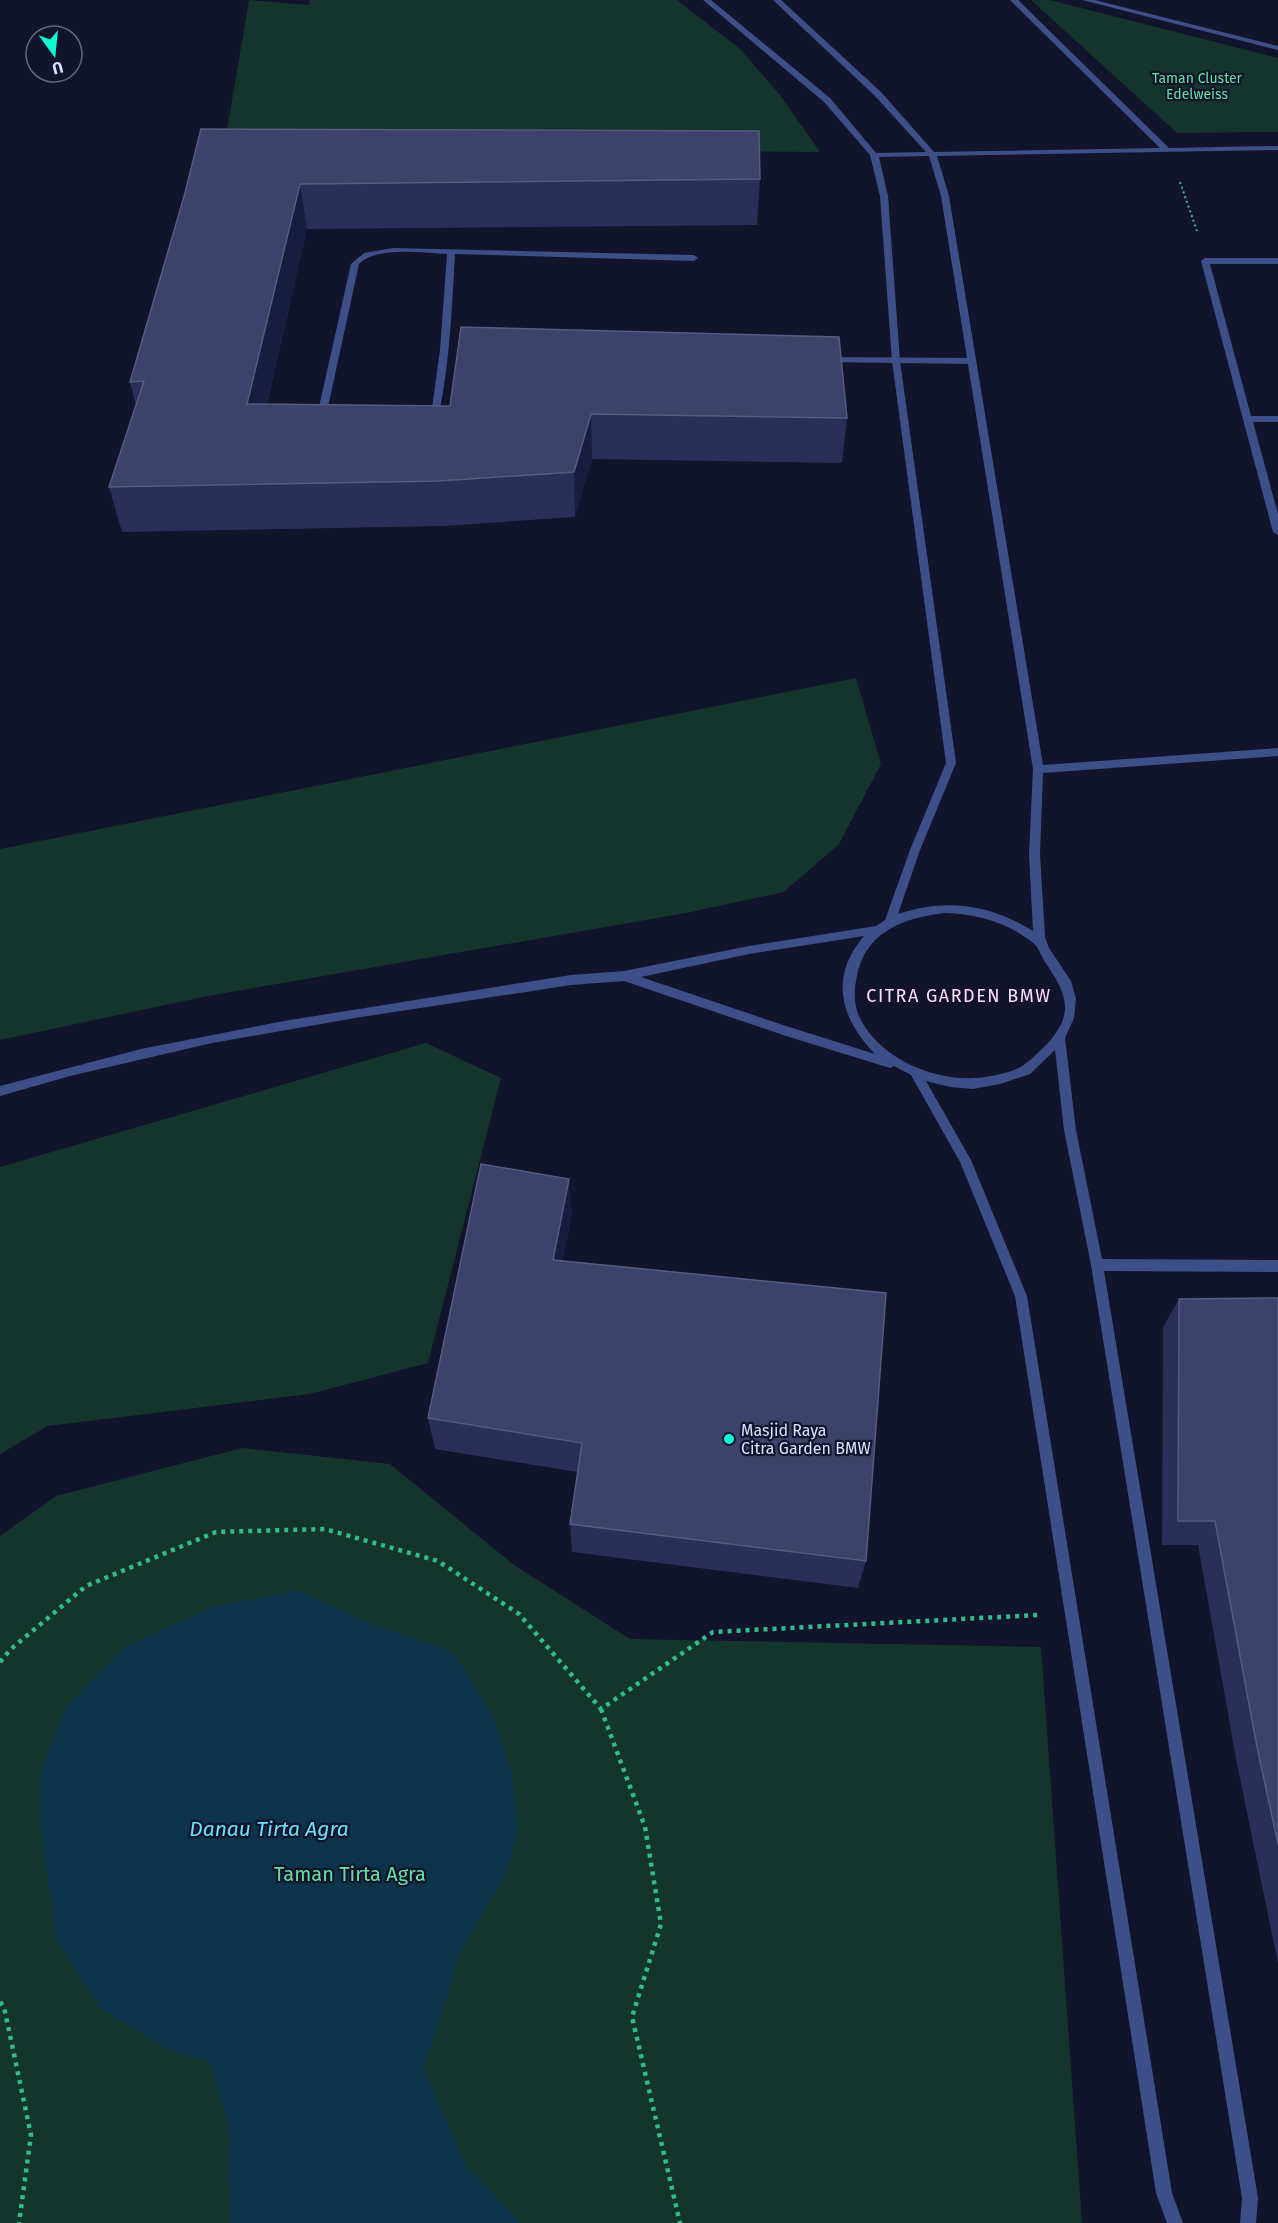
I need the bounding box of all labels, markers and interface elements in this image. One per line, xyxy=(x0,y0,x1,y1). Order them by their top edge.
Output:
north arrow xyxy=(24,24,84,84)
text: U xyxy=(50,57,65,79)
park label: Taman Cluster Edelweiss xyxy=(1152,70,1243,103)
district label: CITRA GARDEN BMW xyxy=(866,985,1052,1007)
place label: Masjid Raya Citra Garden BMW xyxy=(741,1421,871,1458)
marker: Masjid Raya Citra Garden BMW xyxy=(722,1432,736,1446)
water label: Danau Tirta Agra xyxy=(189,1816,349,1842)
park label: Taman Tirta Agra xyxy=(274,1862,426,1886)

